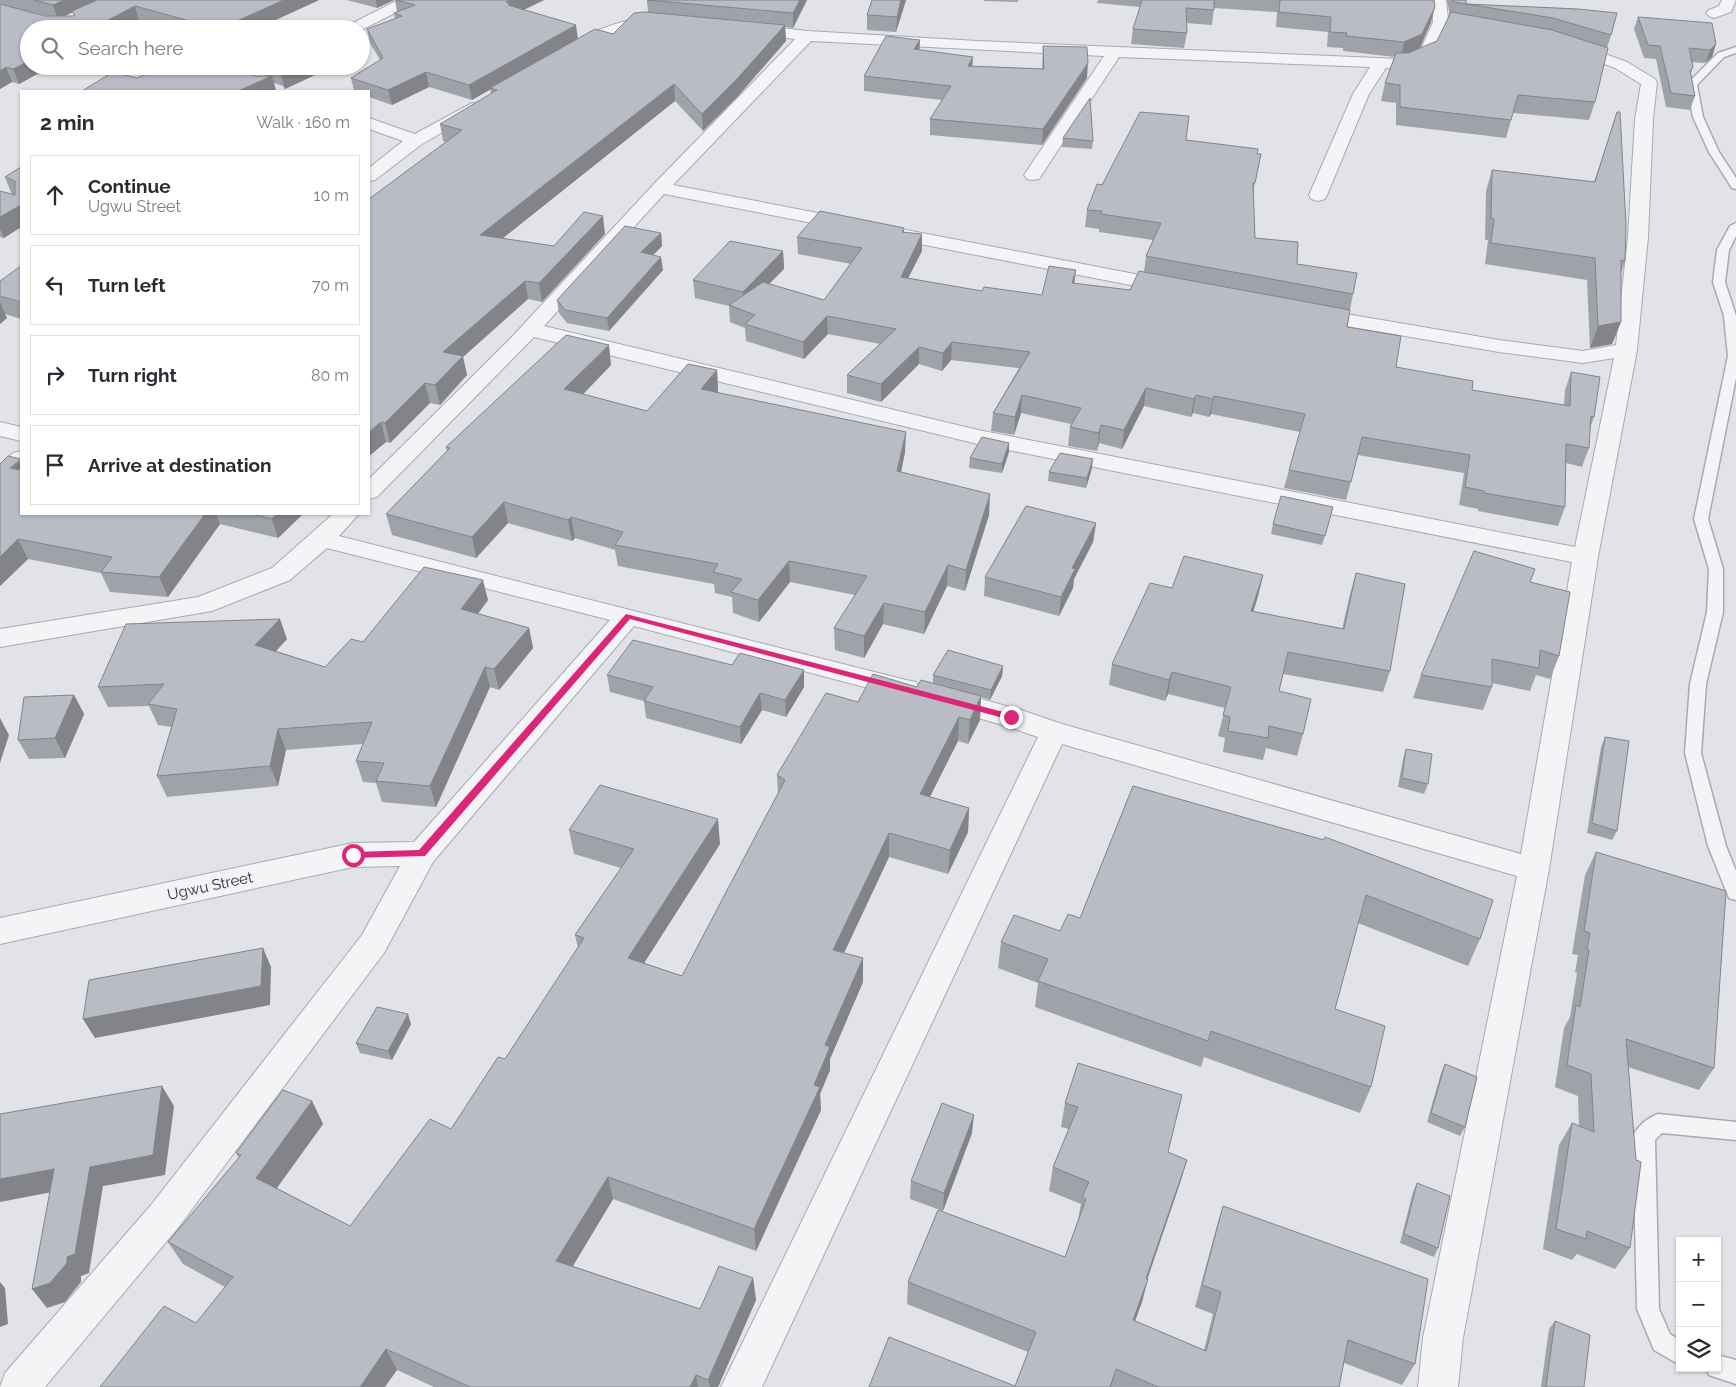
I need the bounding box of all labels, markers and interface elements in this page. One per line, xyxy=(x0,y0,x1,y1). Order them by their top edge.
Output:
search box xyxy=(20,20,370,75)
icon: search xyxy=(38,34,66,62)
text: Search here xyxy=(78,37,184,59)
text: 2 min xyxy=(40,110,94,135)
text: Walk · 160 m xyxy=(256,113,350,132)
text: Continue xyxy=(88,175,171,197)
icon: ahead xyxy=(41,181,69,209)
text: 10 m xyxy=(314,186,349,205)
text: Ugwu Street xyxy=(88,197,181,216)
icon: left xyxy=(41,271,69,299)
text: Turn left xyxy=(88,274,165,296)
text: 70 m xyxy=(312,276,349,295)
icon: right xyxy=(41,361,69,389)
text: Turn right xyxy=(88,364,177,386)
text: 80 m xyxy=(311,366,349,385)
icon: arrive xyxy=(41,451,69,479)
text: Arrive at destination xyxy=(88,454,272,476)
route end xyxy=(1000,706,1023,729)
route start xyxy=(342,844,365,867)
street label: Ugwu Street xyxy=(166,868,254,904)
map controls xyxy=(1676,1237,1721,1372)
button: + xyxy=(1676,1237,1721,1282)
button: − xyxy=(1676,1282,1721,1327)
button: layers xyxy=(1676,1327,1721,1372)

